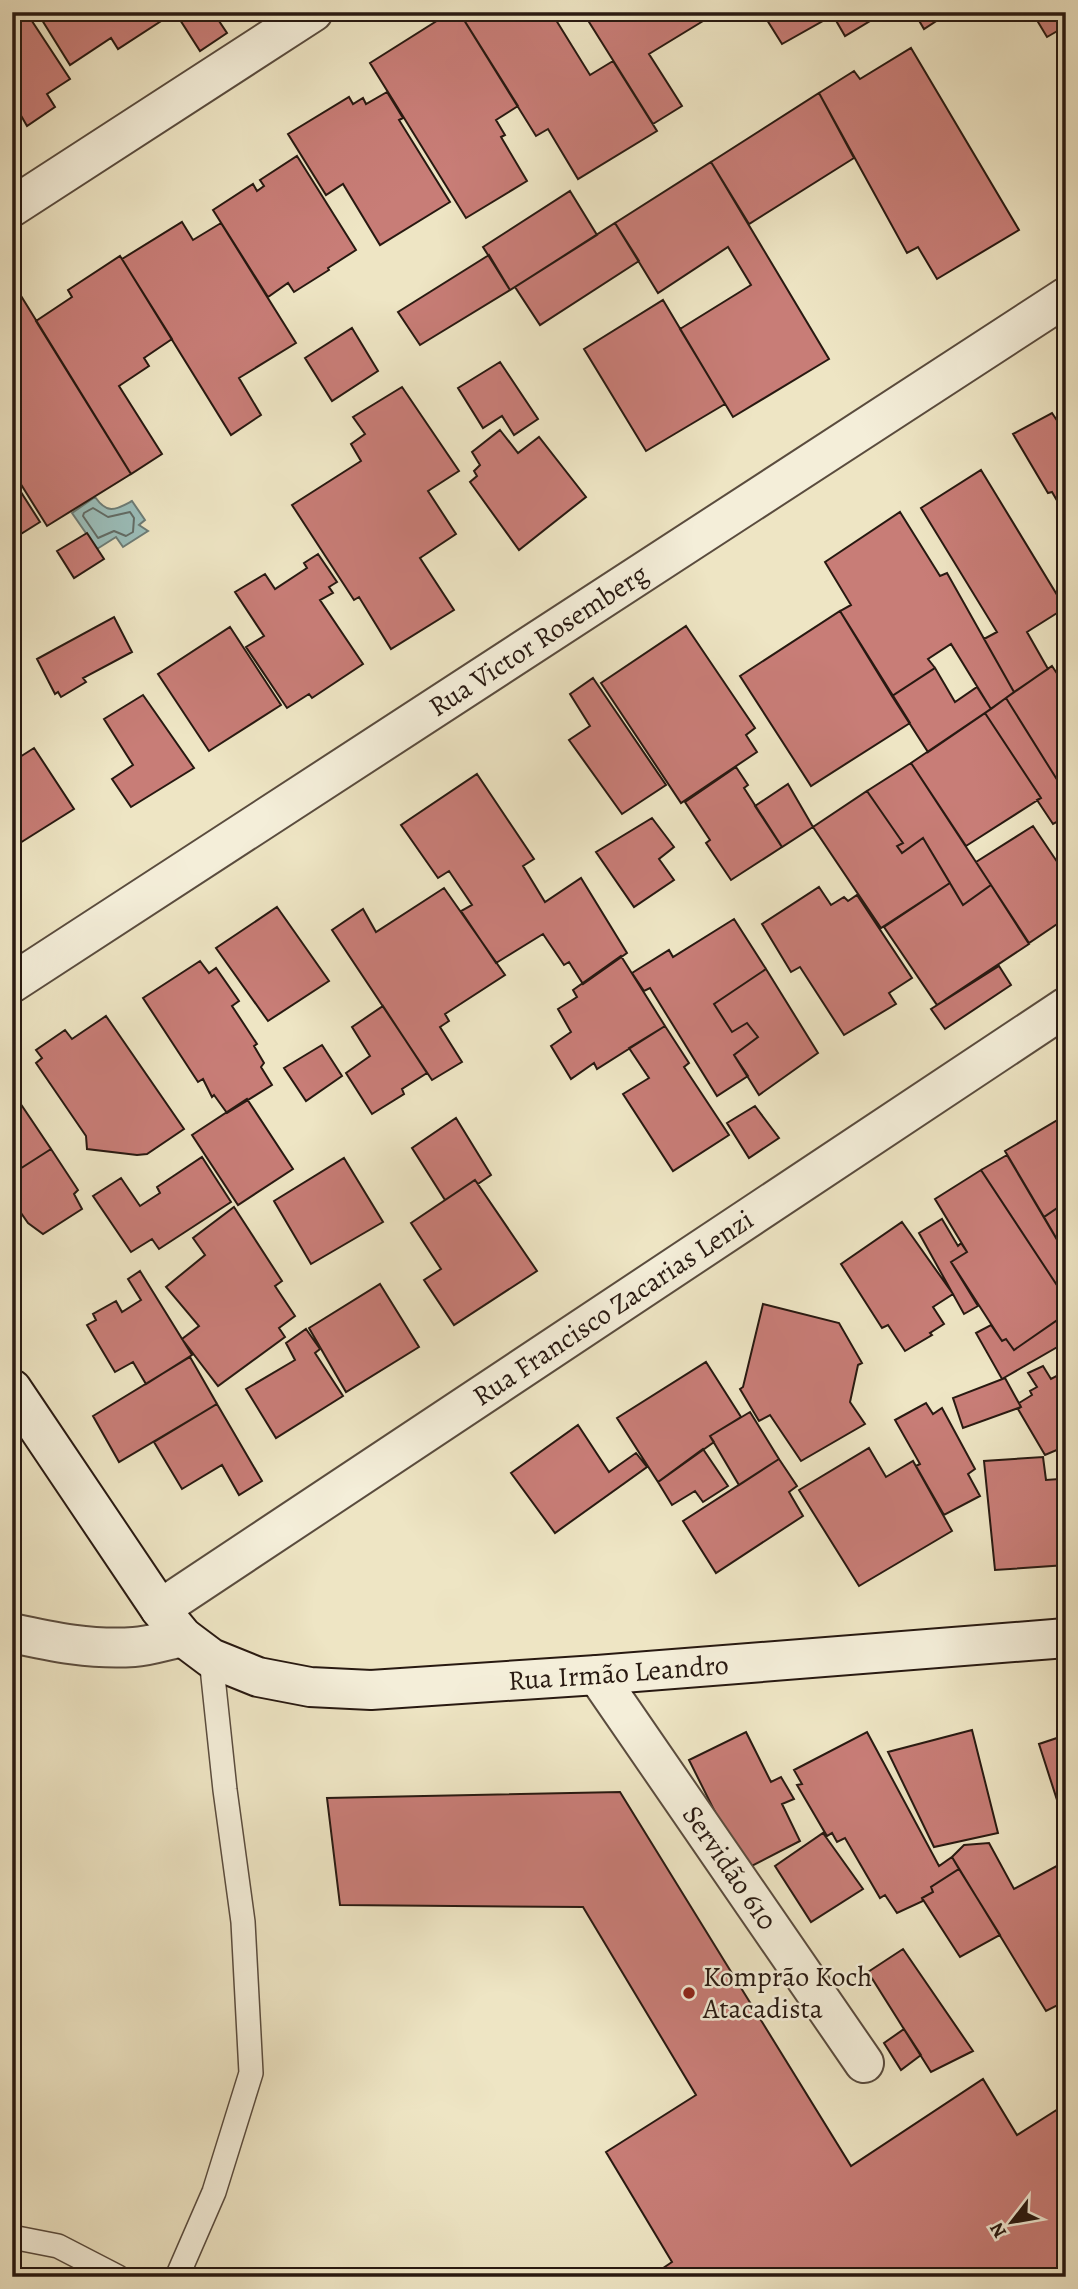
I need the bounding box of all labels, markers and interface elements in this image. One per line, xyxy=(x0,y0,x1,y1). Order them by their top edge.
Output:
street label: Rua Victor Rosemberg xyxy=(421,555,655,726)
street label: Rua Francisco Zacarias Lenzi xyxy=(465,1201,761,1415)
street label: Rua Irmão Leandro xyxy=(507,1646,730,1700)
street label: Servidão 610 xyxy=(673,1798,786,1938)
place label: Komprão Koch Atacadista xyxy=(702,1958,872,2028)
marker: Komprão Koch Atacadista xyxy=(681,1985,697,2001)
north arrow xyxy=(976,2188,1046,2258)
text: N xyxy=(983,2217,1013,2243)

